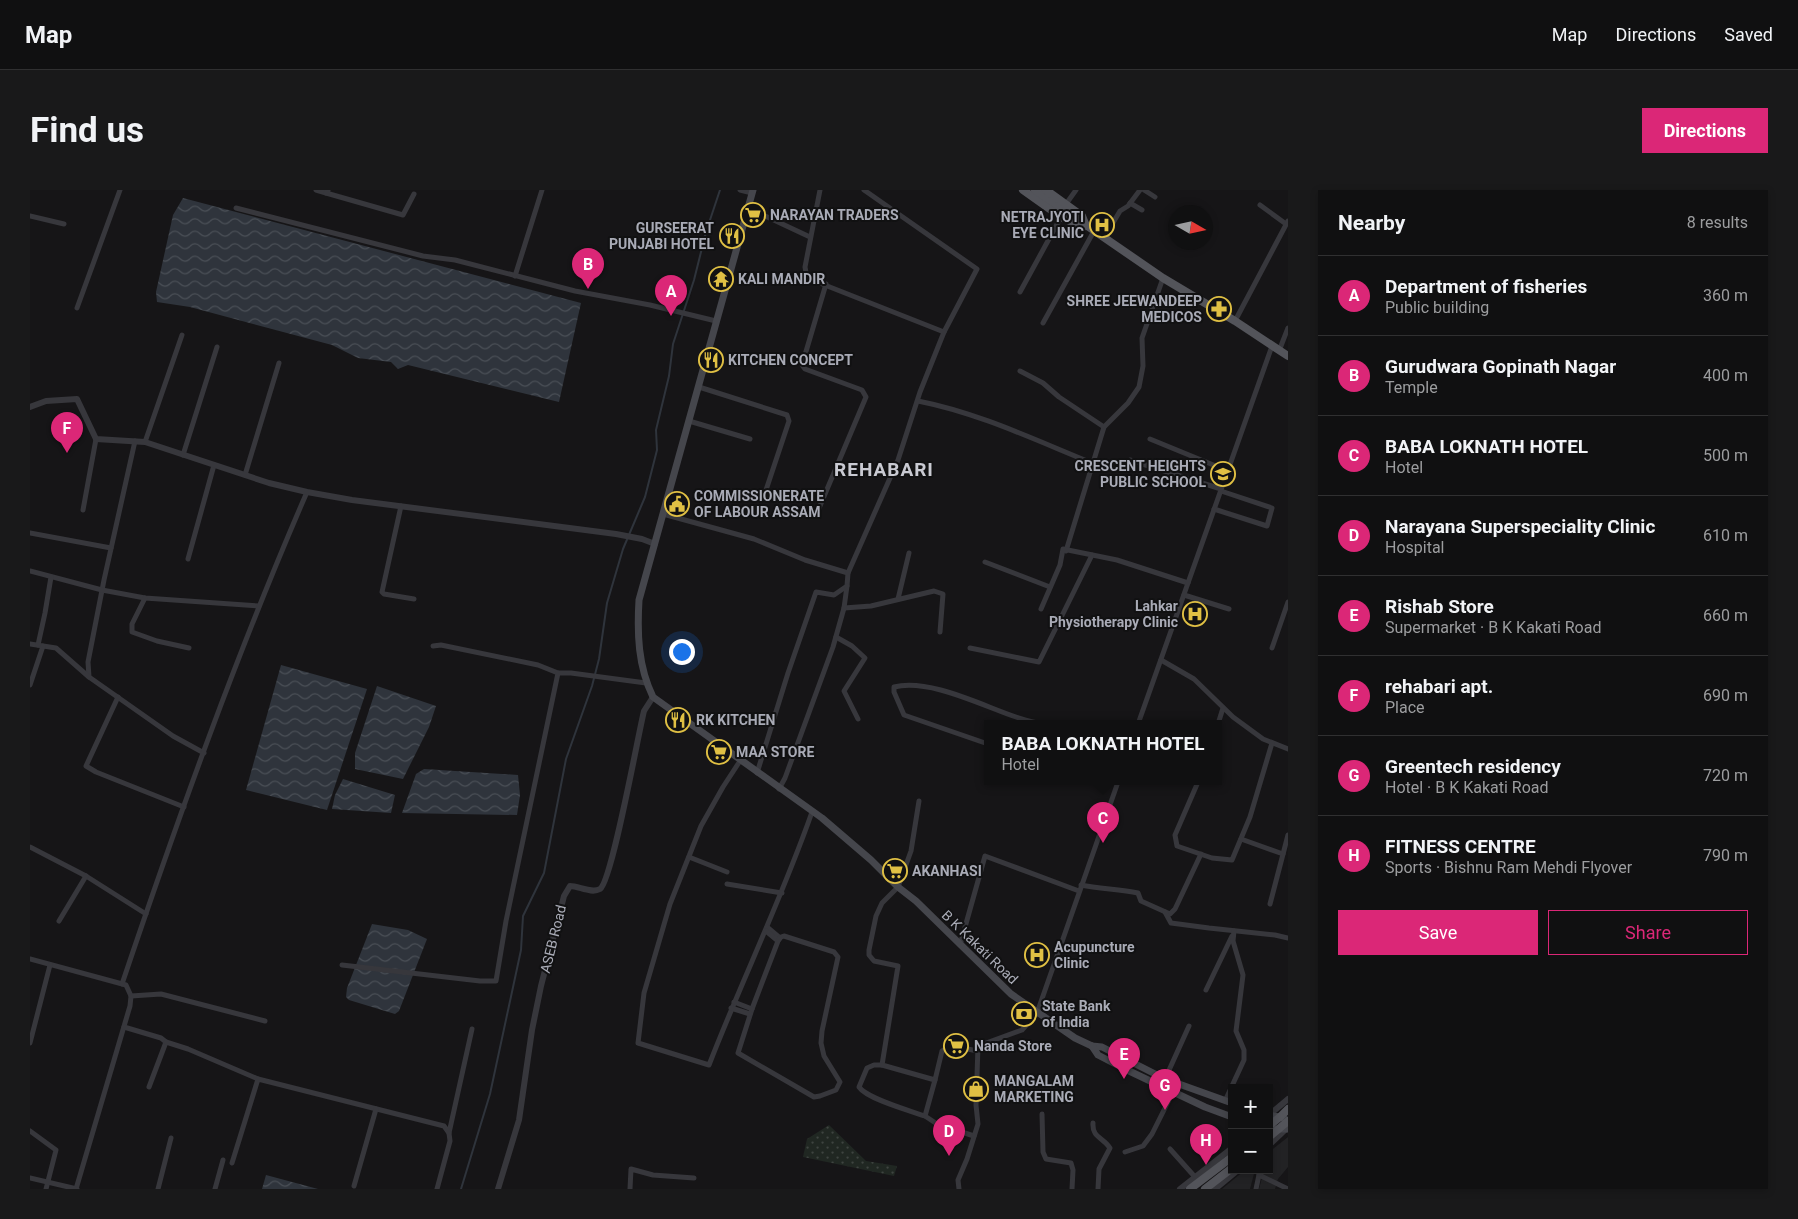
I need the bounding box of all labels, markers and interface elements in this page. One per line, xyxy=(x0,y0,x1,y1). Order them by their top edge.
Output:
text: Map xyxy=(25,21,72,49)
text: Map xyxy=(1552,24,1587,45)
text: Directions xyxy=(1615,24,1696,45)
text: Saved xyxy=(1724,24,1773,45)
button: Directions xyxy=(1642,108,1768,153)
text: Find us xyxy=(30,110,144,151)
supermarket icon: NARAYAN TRADERS xyxy=(740,202,766,228)
north arrow xyxy=(1168,205,1213,250)
place label: NARAYAN TRADERS xyxy=(770,207,899,223)
place label: NETRAJYOTI EYE CLINIC xyxy=(1001,209,1084,241)
text: Nearby xyxy=(1338,211,1405,235)
hospital icon: NETRAJYOTI EYE CLINIC xyxy=(1089,212,1115,238)
text: 8 results xyxy=(1687,213,1748,232)
place label: GURSEERAT PUNJABI HOTEL xyxy=(609,220,714,252)
restaurant icon: GURSEERAT PUNJABI HOTEL xyxy=(719,223,745,249)
pin: B xyxy=(572,248,604,289)
temple icon: KALI MANDIR xyxy=(708,266,734,292)
place label: KALI MANDIR xyxy=(738,271,825,287)
pin: A xyxy=(655,275,687,316)
text: Department of fisheries xyxy=(1385,275,1587,298)
text: A xyxy=(1349,286,1359,305)
text: 360 m xyxy=(1703,286,1748,305)
place label: SHREE JEEWANDEEP MEDICOS xyxy=(1067,293,1202,325)
pharmacy icon: SHREE JEEWANDEEP MEDICOS xyxy=(1206,296,1232,322)
text: Public building xyxy=(1385,298,1489,317)
restaurant icon: KITCHEN CONCEPT xyxy=(698,347,724,373)
place label: KITCHEN CONCEPT xyxy=(728,352,853,368)
text: Gurudwara Gopinath Nagar xyxy=(1385,355,1616,378)
text: B xyxy=(1349,366,1359,385)
text: 400 m xyxy=(1703,366,1748,385)
text: Temple xyxy=(1385,378,1438,397)
pin: F xyxy=(51,412,83,453)
text: BABA LOKNATH HOTEL xyxy=(1385,435,1588,458)
text: C xyxy=(1349,446,1359,465)
text: 500 m xyxy=(1703,446,1748,465)
district label: REHABARI xyxy=(834,458,934,481)
place label: CRESCENT HEIGHTS PUBLIC SCHOOL xyxy=(1075,458,1206,490)
text: Hotel xyxy=(1385,458,1423,477)
school or university icon: CRESCENT HEIGHTS PUBLIC SCHOOL xyxy=(1210,461,1236,487)
place label: COMMISSIONERATE OF LABOUR ASSAM xyxy=(694,488,824,520)
public building icon: COMMISSIONERATE OF LABOUR ASSAM xyxy=(664,491,690,517)
text: Narayana Superspeciality Clinic xyxy=(1385,515,1655,538)
text: D xyxy=(1349,526,1359,545)
text: 610 m xyxy=(1703,526,1748,545)
text: Hospital xyxy=(1385,538,1445,557)
text: Rishab Store xyxy=(1385,595,1494,618)
place label: Lahkar Physiotherapy Clinic xyxy=(1049,598,1178,630)
hospital icon: Lahkar Physiotherapy Clinic xyxy=(1182,601,1208,627)
text: E xyxy=(1350,606,1359,625)
text: 660 m xyxy=(1703,606,1748,625)
text: Supermarket · B K Kakati Road xyxy=(1385,618,1601,637)
your location xyxy=(669,639,695,665)
text: rehabari apt. xyxy=(1385,675,1493,698)
text: F xyxy=(1350,686,1358,705)
text: 690 m xyxy=(1703,686,1748,705)
text: Place xyxy=(1385,698,1425,717)
restaurant icon: RK KITCHEN xyxy=(665,707,691,733)
place label: RK KITCHEN xyxy=(696,712,775,728)
popup xyxy=(984,720,1222,785)
text: BABA LOKNATH HOTEL xyxy=(1001,732,1205,755)
supermarket icon: MAA STORE xyxy=(706,739,732,765)
place label: MAA STORE xyxy=(736,744,814,760)
text: Hotel xyxy=(1001,755,1040,774)
text: Greentech residency xyxy=(1385,755,1561,778)
text: G xyxy=(1349,766,1359,785)
text: 720 m xyxy=(1703,766,1748,785)
text: Hotel · B K Kakati Road xyxy=(1385,778,1549,797)
pin: C xyxy=(1087,802,1119,843)
text: FITNESS CENTRE xyxy=(1385,835,1536,858)
text: H xyxy=(1348,846,1360,865)
text: 790 m xyxy=(1703,846,1748,865)
supermarket icon: AKANHASI xyxy=(882,858,908,884)
text: Sports · Bishnu Ram Mehdi Flyover xyxy=(1385,858,1632,877)
place label: AKANHASI xyxy=(912,863,982,879)
street label: ASEB Road xyxy=(537,903,569,975)
street label: B K Kakati Road xyxy=(939,907,1021,987)
button: Save xyxy=(1338,910,1538,955)
button: Share xyxy=(1548,910,1748,955)
place label: Acupuncture Clinic xyxy=(1054,939,1135,971)
hospital icon: Acupuncture Clinic xyxy=(1024,942,1050,968)
place label: State Bank of India xyxy=(1042,998,1111,1030)
bank icon: State Bank of India xyxy=(1011,1001,1037,1027)
supermarket icon: Nanda Store xyxy=(943,1033,969,1059)
place label: Nanda Store xyxy=(974,1038,1052,1054)
pin: E xyxy=(1108,1038,1140,1079)
pin: G xyxy=(1149,1069,1181,1110)
place label: MANGALAM MARKETING xyxy=(994,1073,1074,1105)
shop icon: MANGALAM MARKETING xyxy=(963,1076,989,1102)
map controls xyxy=(1228,1084,1273,1174)
button: + xyxy=(1228,1084,1273,1129)
pin: D xyxy=(933,1115,965,1156)
pin: H xyxy=(1190,1124,1222,1165)
button: − xyxy=(1228,1129,1273,1174)

